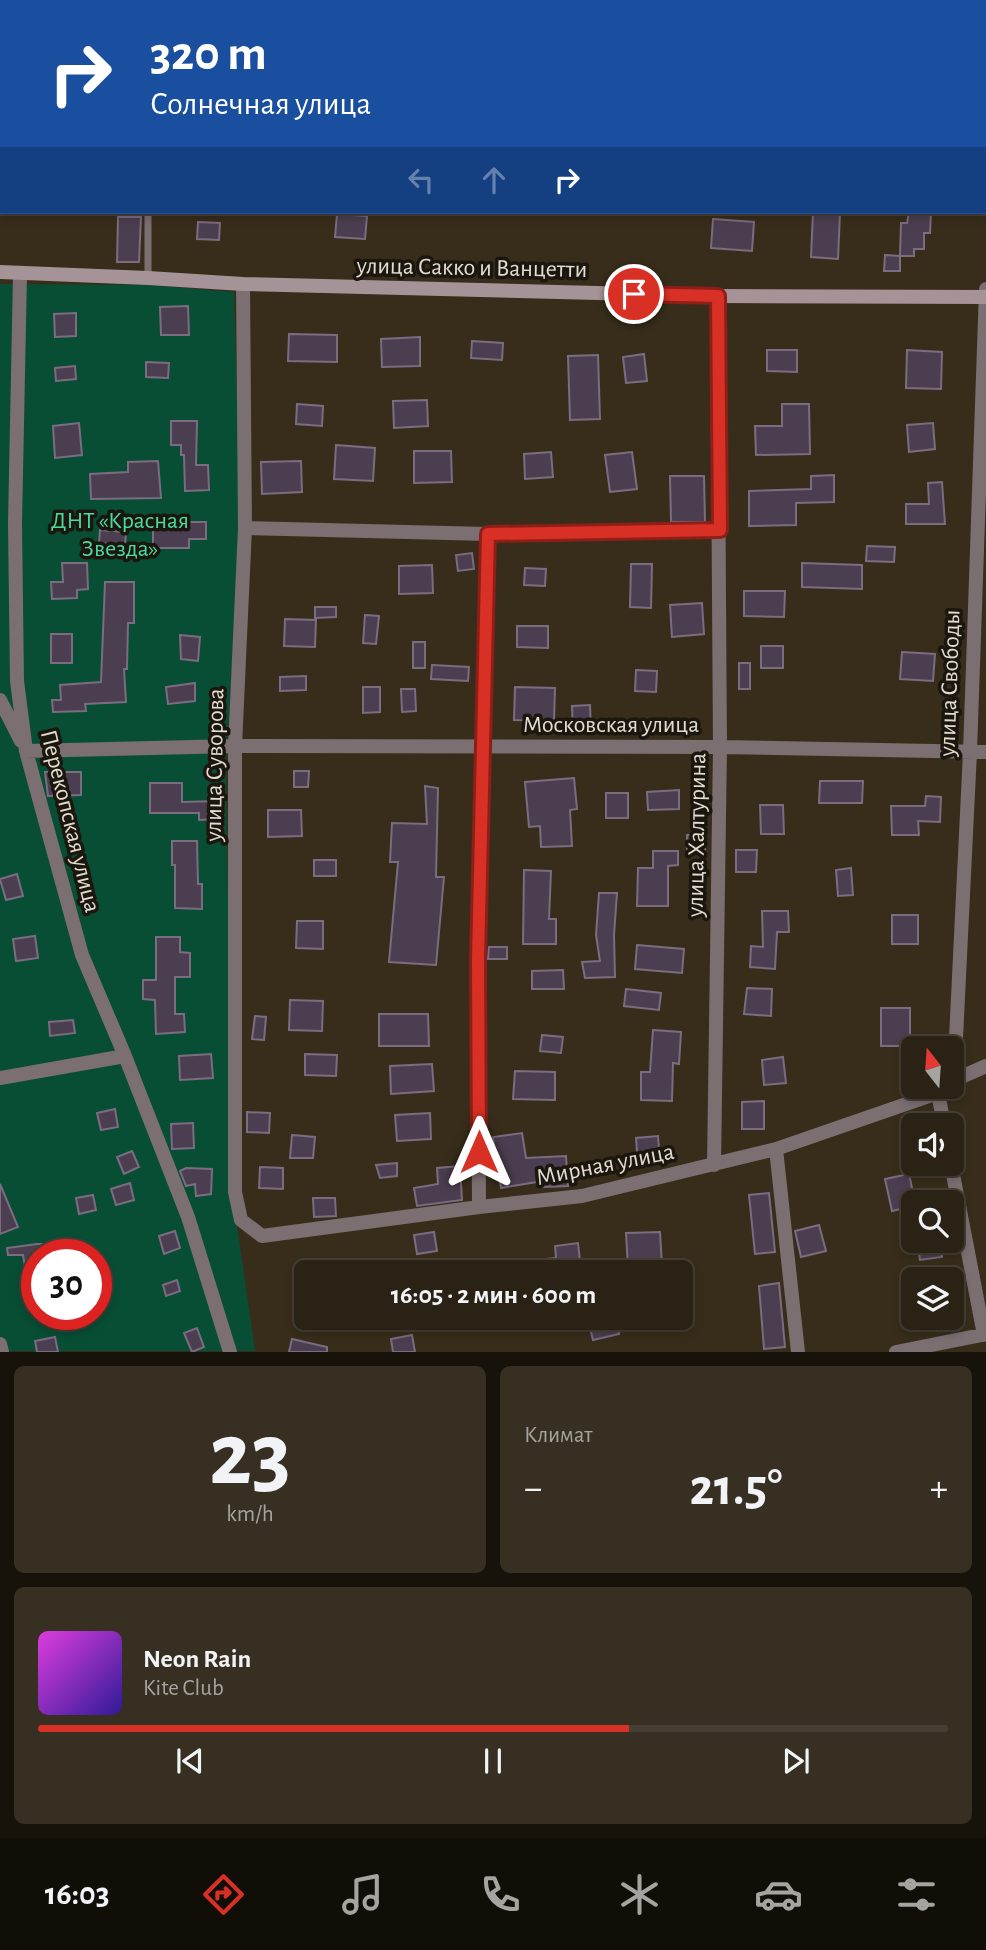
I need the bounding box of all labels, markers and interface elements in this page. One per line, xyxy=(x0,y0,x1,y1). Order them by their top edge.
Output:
icon: right xyxy=(35,28,126,119)
text: 320 m xyxy=(150,30,267,79)
text: Солнечная улица xyxy=(150,88,371,120)
icon: left xyxy=(402,161,440,199)
icon: ahead xyxy=(475,161,513,199)
icon: right xyxy=(548,161,586,199)
street label: улица Сакко и Ванцетти xyxy=(356,254,587,282)
pin xyxy=(604,264,664,324)
icon: arrive xyxy=(615,275,653,313)
park label: ДНТ «Красная Звезда» xyxy=(51,509,189,561)
street label: улица Свободы xyxy=(935,609,965,758)
street label: улица Суворова xyxy=(202,688,228,843)
street label: Московская улица xyxy=(523,713,699,737)
street label: Перекопская улица xyxy=(36,728,104,915)
street label: улица Халтурина xyxy=(684,753,710,918)
north arrow xyxy=(901,1036,964,1099)
map controls xyxy=(901,1036,964,1330)
button: sound xyxy=(901,1113,964,1176)
position arrow xyxy=(442,1115,516,1189)
street label: Мирная улица xyxy=(534,1140,676,1190)
button: search xyxy=(901,1190,964,1253)
speed limit sign: 30 xyxy=(21,1239,112,1330)
button: layers xyxy=(901,1267,964,1330)
text: 16:05 · 2 мин · 600 m xyxy=(391,1282,596,1308)
text: 23 xyxy=(209,1410,291,1501)
text: Климат xyxy=(524,1424,593,1447)
text: 21.5° xyxy=(690,1462,782,1514)
text: − xyxy=(524,1470,542,1508)
text: + xyxy=(930,1470,948,1508)
text: km/h xyxy=(226,1503,274,1526)
text: Neon Rain xyxy=(143,1646,251,1672)
text: Kite Club xyxy=(143,1677,224,1700)
icon: previous xyxy=(171,1742,209,1780)
icon: pause xyxy=(474,1742,512,1780)
icon: next xyxy=(777,1742,815,1780)
icon: directions xyxy=(199,1870,248,1919)
icon: music xyxy=(338,1870,387,1919)
icon: phone xyxy=(476,1870,525,1919)
icon: climate xyxy=(615,1870,664,1919)
icon: car xyxy=(754,1870,803,1919)
icon: filters xyxy=(892,1870,941,1919)
text: 16:03 xyxy=(45,1878,110,1910)

